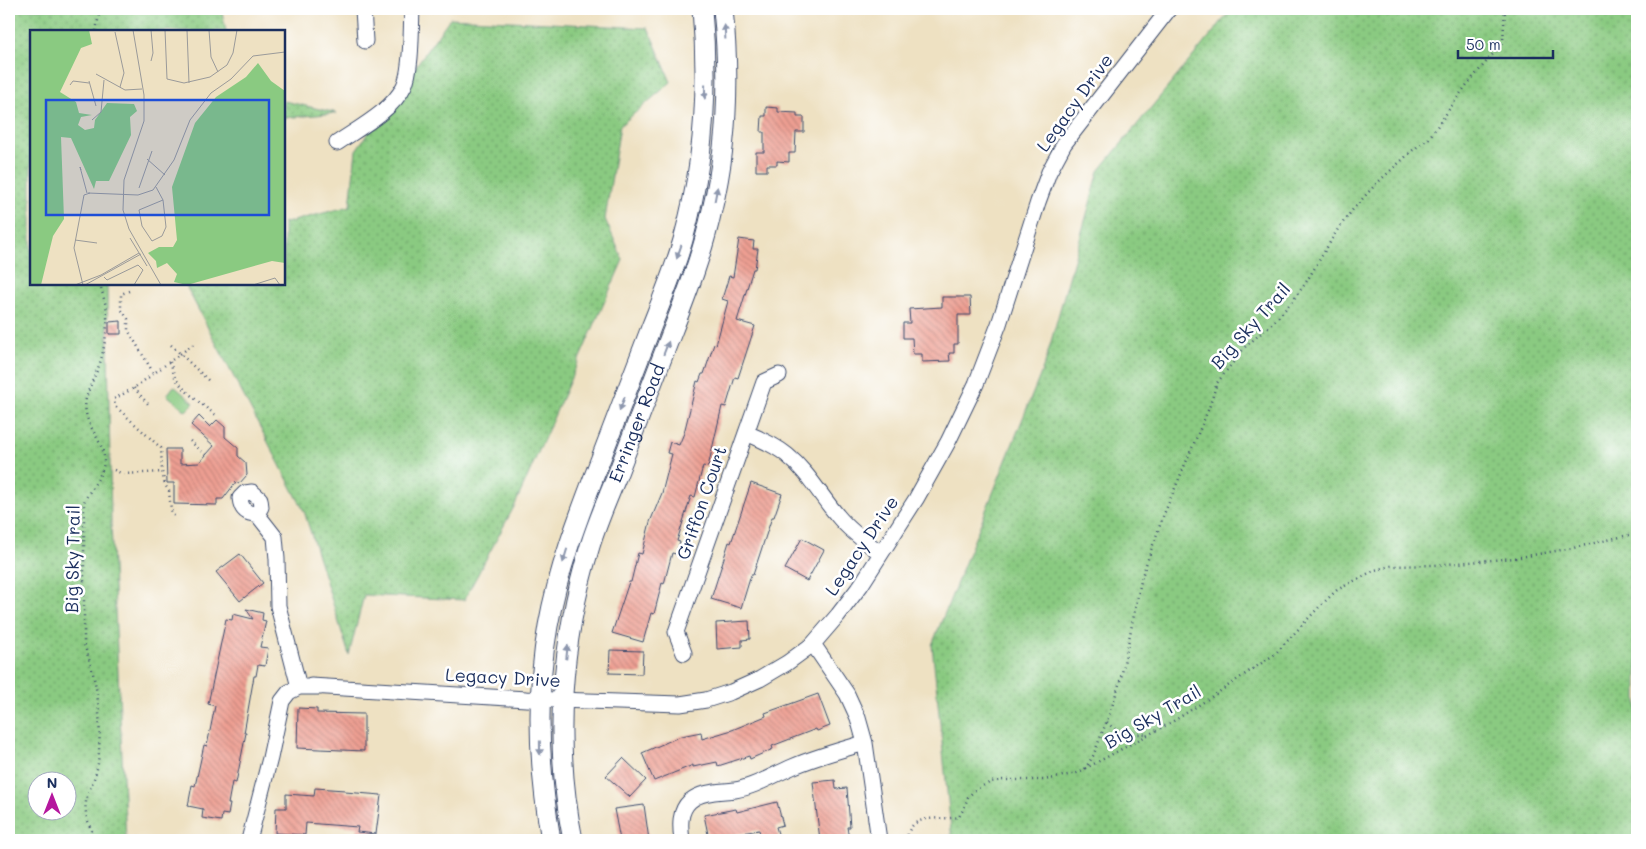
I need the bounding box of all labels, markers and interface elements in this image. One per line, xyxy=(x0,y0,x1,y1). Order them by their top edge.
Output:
one-way arrow xyxy=(721,24,729,40)
scale bar xyxy=(1458,28,1554,60)
inset map xyxy=(30,30,285,285)
text: 50 m xyxy=(1466,34,1501,54)
street label: Legacy Drive xyxy=(1031,49,1118,156)
one-way arrow xyxy=(701,85,709,101)
one-way arrow xyxy=(712,186,720,202)
one-way arrow xyxy=(674,245,682,260)
street label: Big Sky Trail xyxy=(1205,277,1295,374)
one-way arrow xyxy=(663,341,670,356)
street label: Erringer Road xyxy=(602,360,670,486)
one-way arrow xyxy=(618,397,625,412)
street label: Griffon Court xyxy=(670,443,732,563)
street label: Legacy Drive xyxy=(819,491,903,600)
street label: Big Sky Trail xyxy=(59,505,85,613)
one-way arrow xyxy=(560,549,568,564)
one-way arrow xyxy=(563,643,571,659)
street label: Legacy Drive xyxy=(445,662,561,692)
street label: Big Sky Trail xyxy=(1100,679,1205,754)
one-way arrow xyxy=(536,740,544,756)
north arrow xyxy=(28,772,78,822)
text: N xyxy=(47,773,57,792)

